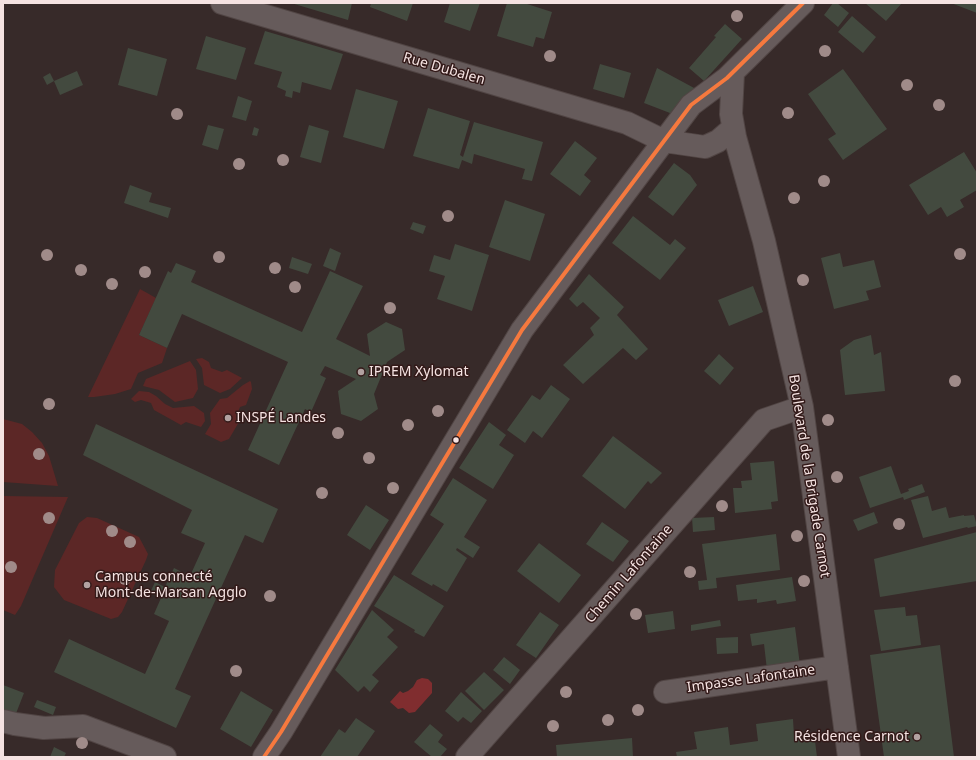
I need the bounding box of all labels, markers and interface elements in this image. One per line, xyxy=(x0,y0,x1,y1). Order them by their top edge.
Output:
street label: Rue Dubalen xyxy=(401,49,487,89)
place label: IPREM Xylomat xyxy=(369,364,468,380)
marker: IPREM Xylomat xyxy=(356,367,366,377)
street label: Boulevard de la Brigade Carnot xyxy=(785,373,833,579)
place label: INSPÉ Landes xyxy=(236,410,326,426)
marker: INSPÉ Landes xyxy=(223,413,233,423)
unlabelled marker xyxy=(451,435,461,445)
street label: Chemin Lafontaine xyxy=(582,521,676,627)
place label: Campus connecté Mont-de-Marsan Agglo xyxy=(95,569,247,602)
marker: Campus connecté Mont-de-Marsan Agglo xyxy=(82,580,92,590)
street label: Impasse Lafontaine xyxy=(686,662,816,696)
place label: Résidence Carnot xyxy=(794,729,909,745)
marker: Résidence Carnot xyxy=(912,732,922,742)

